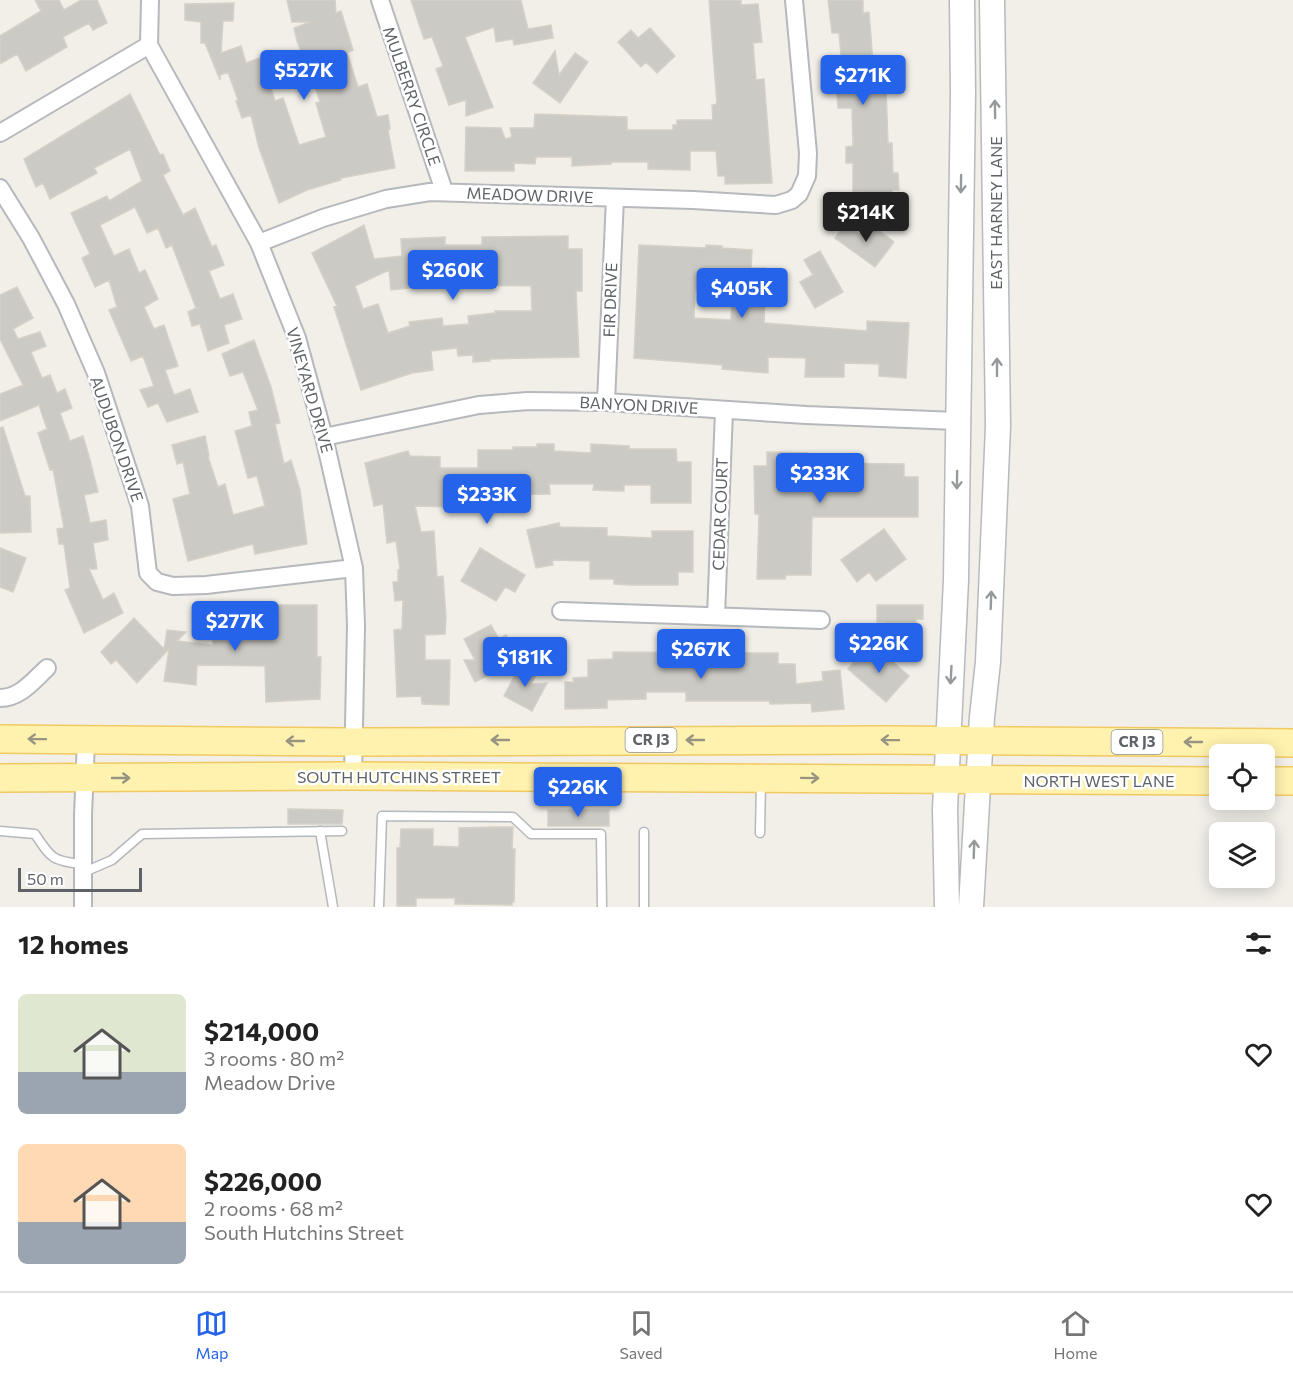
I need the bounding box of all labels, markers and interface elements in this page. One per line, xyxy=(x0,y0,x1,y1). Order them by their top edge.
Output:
street label: MULBERRY CIRCLE xyxy=(380,24,445,168)
pin: $527K xyxy=(262,50,346,101)
pin: $271K xyxy=(821,55,905,106)
text: $527K xyxy=(274,57,334,81)
text: $271K xyxy=(835,62,891,86)
one-way arrow xyxy=(989,100,1001,120)
street label: EAST HARNEY LANE xyxy=(986,136,1005,290)
one-way arrow xyxy=(955,174,967,194)
street label: MEADOW DRIVE xyxy=(466,183,594,206)
pin: $214K xyxy=(824,192,908,243)
text: $214K xyxy=(837,199,895,223)
pin: $260K xyxy=(411,250,495,301)
text: $260K xyxy=(422,257,484,281)
street label: FIR DRIVE xyxy=(599,262,620,338)
pin: $405K xyxy=(700,268,784,319)
text: $405K xyxy=(711,275,773,299)
street label: VINEYARD DRIVE xyxy=(283,325,338,455)
one-way arrow xyxy=(991,358,1003,378)
street label: AUDUBON DRIVE xyxy=(87,373,148,504)
street label: BANYON DRIVE xyxy=(579,392,699,417)
pin: $233K xyxy=(778,453,862,504)
street label: CEDAR COURT xyxy=(708,457,731,571)
text: $233K xyxy=(790,460,850,484)
one-way arrow xyxy=(951,469,963,489)
pin: $233K xyxy=(445,474,529,525)
text: $233K xyxy=(457,481,517,505)
one-way arrow xyxy=(985,590,996,610)
pin: $277K xyxy=(193,601,277,652)
text: $277K xyxy=(206,608,264,632)
pin: $226K xyxy=(837,623,921,674)
pin: $267K xyxy=(659,629,743,680)
text: $226K xyxy=(849,630,909,654)
text: $267K xyxy=(671,636,731,660)
pin: $181K xyxy=(483,637,567,688)
text: $181K xyxy=(497,644,553,668)
one-way arrow xyxy=(946,664,957,684)
road number: CR J3 xyxy=(626,728,676,752)
road number: CR J3 xyxy=(1112,730,1162,754)
one-way arrow xyxy=(28,734,48,745)
one-way arrow xyxy=(490,734,510,746)
one-way arrow xyxy=(685,734,705,746)
one-way arrow xyxy=(286,735,306,747)
one-way arrow xyxy=(880,735,900,746)
one-way arrow xyxy=(1183,736,1203,748)
map controls xyxy=(1209,744,1275,888)
button: locate xyxy=(1209,744,1275,810)
street label: SOUTH HUTCHINS STREET xyxy=(297,767,501,786)
pin: $226K xyxy=(536,767,620,818)
street label: NORTH WEST LANE xyxy=(1024,771,1174,790)
one-way arrow xyxy=(111,772,131,784)
one-way arrow xyxy=(800,772,820,784)
text: $226K xyxy=(548,774,608,798)
button: layers xyxy=(1209,822,1275,888)
one-way arrow xyxy=(968,839,979,859)
scale bar xyxy=(18,865,142,892)
text: 50 m xyxy=(27,869,64,888)
icon: filters xyxy=(1242,927,1275,960)
text: 12 homes xyxy=(18,928,129,959)
text: $214,000 xyxy=(204,1015,319,1046)
icon: home xyxy=(66,1018,138,1090)
icon: heart xyxy=(1242,1038,1275,1071)
text: 3 rooms · 80 m² xyxy=(204,1046,344,1070)
text: Meadow Drive xyxy=(204,1070,335,1094)
text: $226,000 xyxy=(204,1165,322,1196)
icon: home xyxy=(66,1168,138,1240)
icon: heart xyxy=(1242,1188,1275,1221)
text: 2 rooms · 68 m² xyxy=(204,1196,343,1220)
text: South Hutchins Street xyxy=(204,1220,404,1244)
tab: Map xyxy=(195,1307,228,1362)
tab: Saved xyxy=(619,1307,663,1362)
tab: Home xyxy=(1054,1307,1098,1362)

